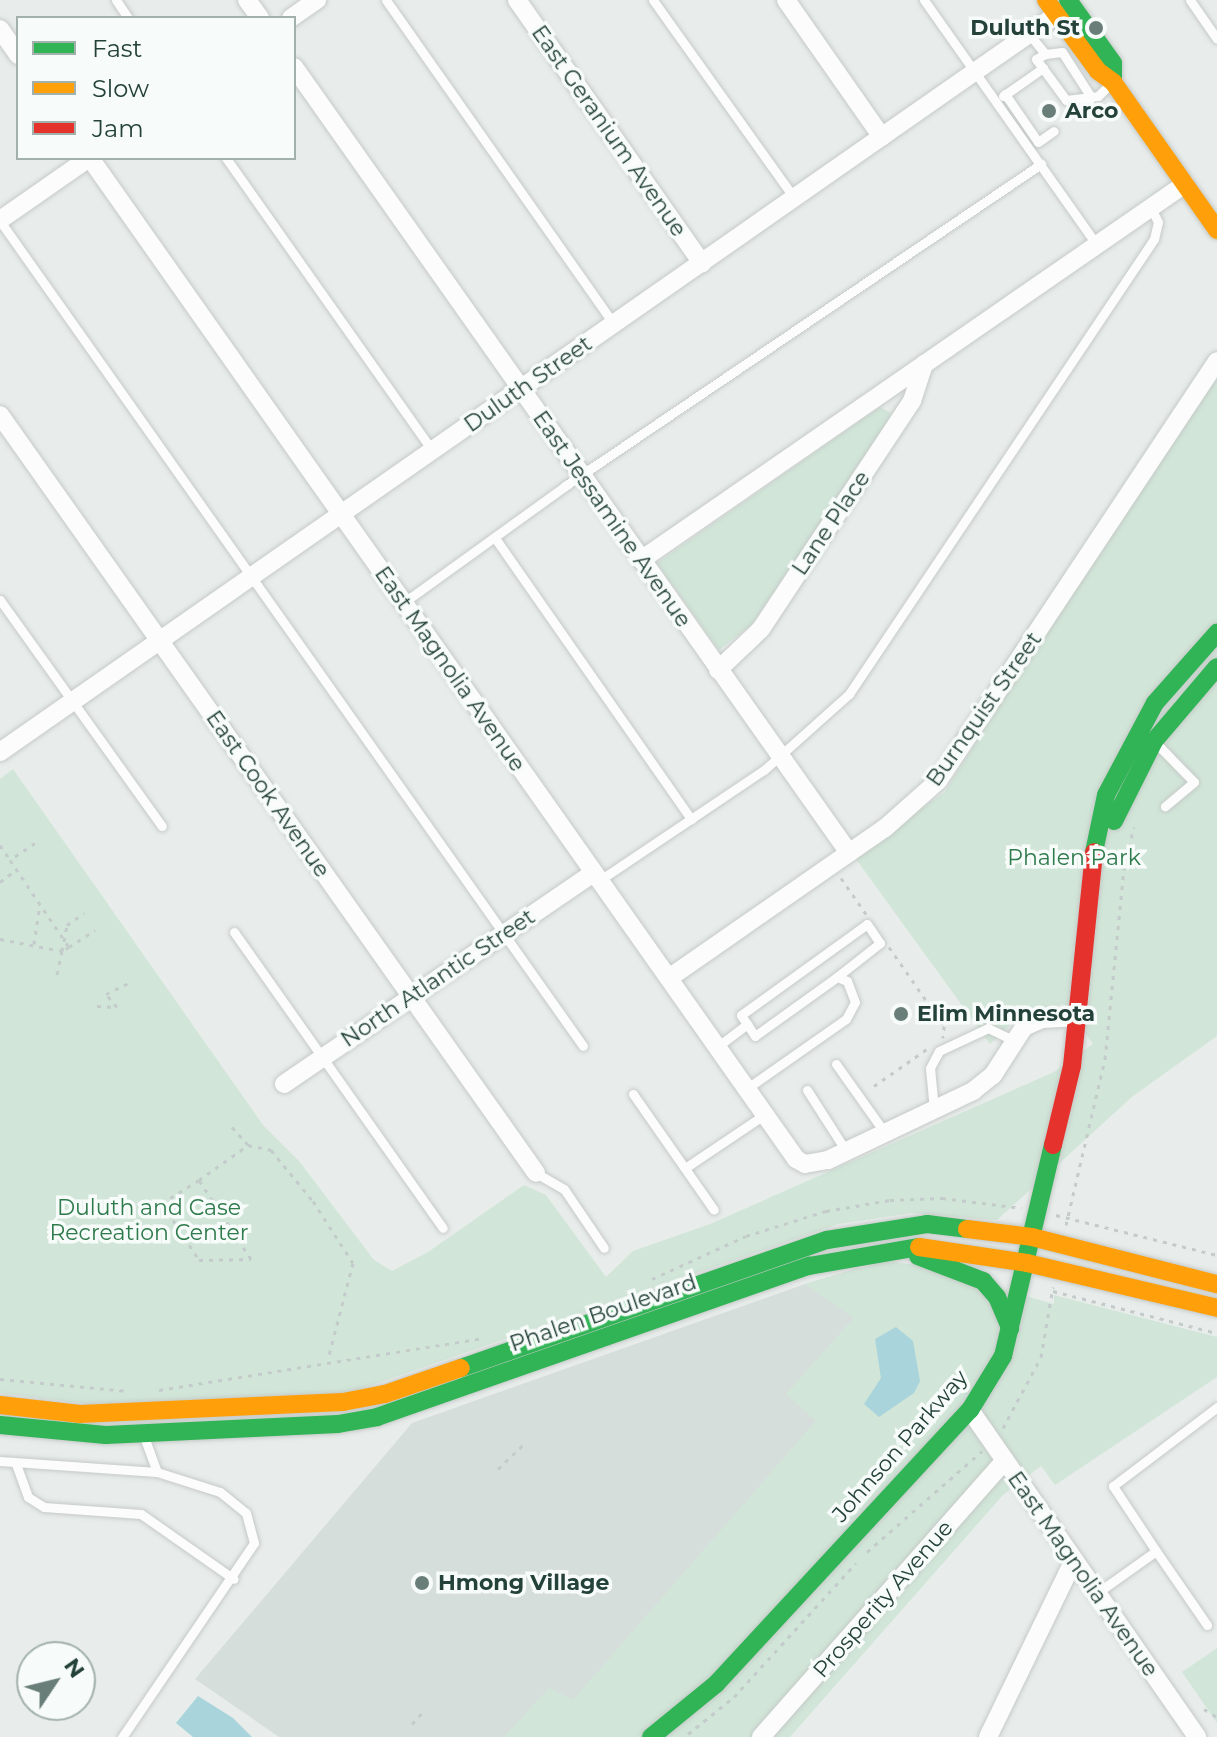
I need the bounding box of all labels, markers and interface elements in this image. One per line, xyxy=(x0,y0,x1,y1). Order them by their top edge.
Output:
place label: Duluth St xyxy=(970,15,1080,41)
legend xyxy=(16,16,296,160)
marker: Duluth St xyxy=(1087,19,1105,37)
street label: East Geranium Avenue xyxy=(526,20,692,242)
text: Fast xyxy=(92,34,142,63)
text: Slow xyxy=(92,74,149,103)
place label: Arco xyxy=(1065,98,1118,124)
marker: Arco xyxy=(1040,102,1058,120)
text: Jam xyxy=(92,114,144,143)
street label: Duluth Street xyxy=(459,330,597,438)
street label: East Jessamine Avenue xyxy=(527,406,697,632)
street label: Lane Place xyxy=(786,466,876,580)
street label: East Magnolia Avenue xyxy=(369,561,531,777)
street label: Burnquist Street xyxy=(921,627,1047,791)
street label: East Cook Avenue xyxy=(201,706,335,882)
park label: Phalen Park xyxy=(1007,845,1141,871)
street label: North Atlantic Street xyxy=(336,903,540,1053)
place label: Elim Minnesota xyxy=(917,1001,1095,1027)
marker: Elim Minnesota xyxy=(892,1005,910,1023)
park label: Duluth and Case Recreation Center xyxy=(49,1194,249,1246)
street label: Phalen Boulevard xyxy=(506,1269,700,1357)
street label: Johnson Parkway xyxy=(827,1365,973,1527)
street label: East Magnolia Avenue xyxy=(1002,1466,1164,1682)
street label: Prosperity Avenue xyxy=(807,1515,959,1683)
place label: Hmong Village xyxy=(438,1570,609,1596)
marker: Hmong Village xyxy=(413,1574,431,1592)
north arrow xyxy=(16,1641,96,1721)
text: N xyxy=(58,1653,91,1683)

